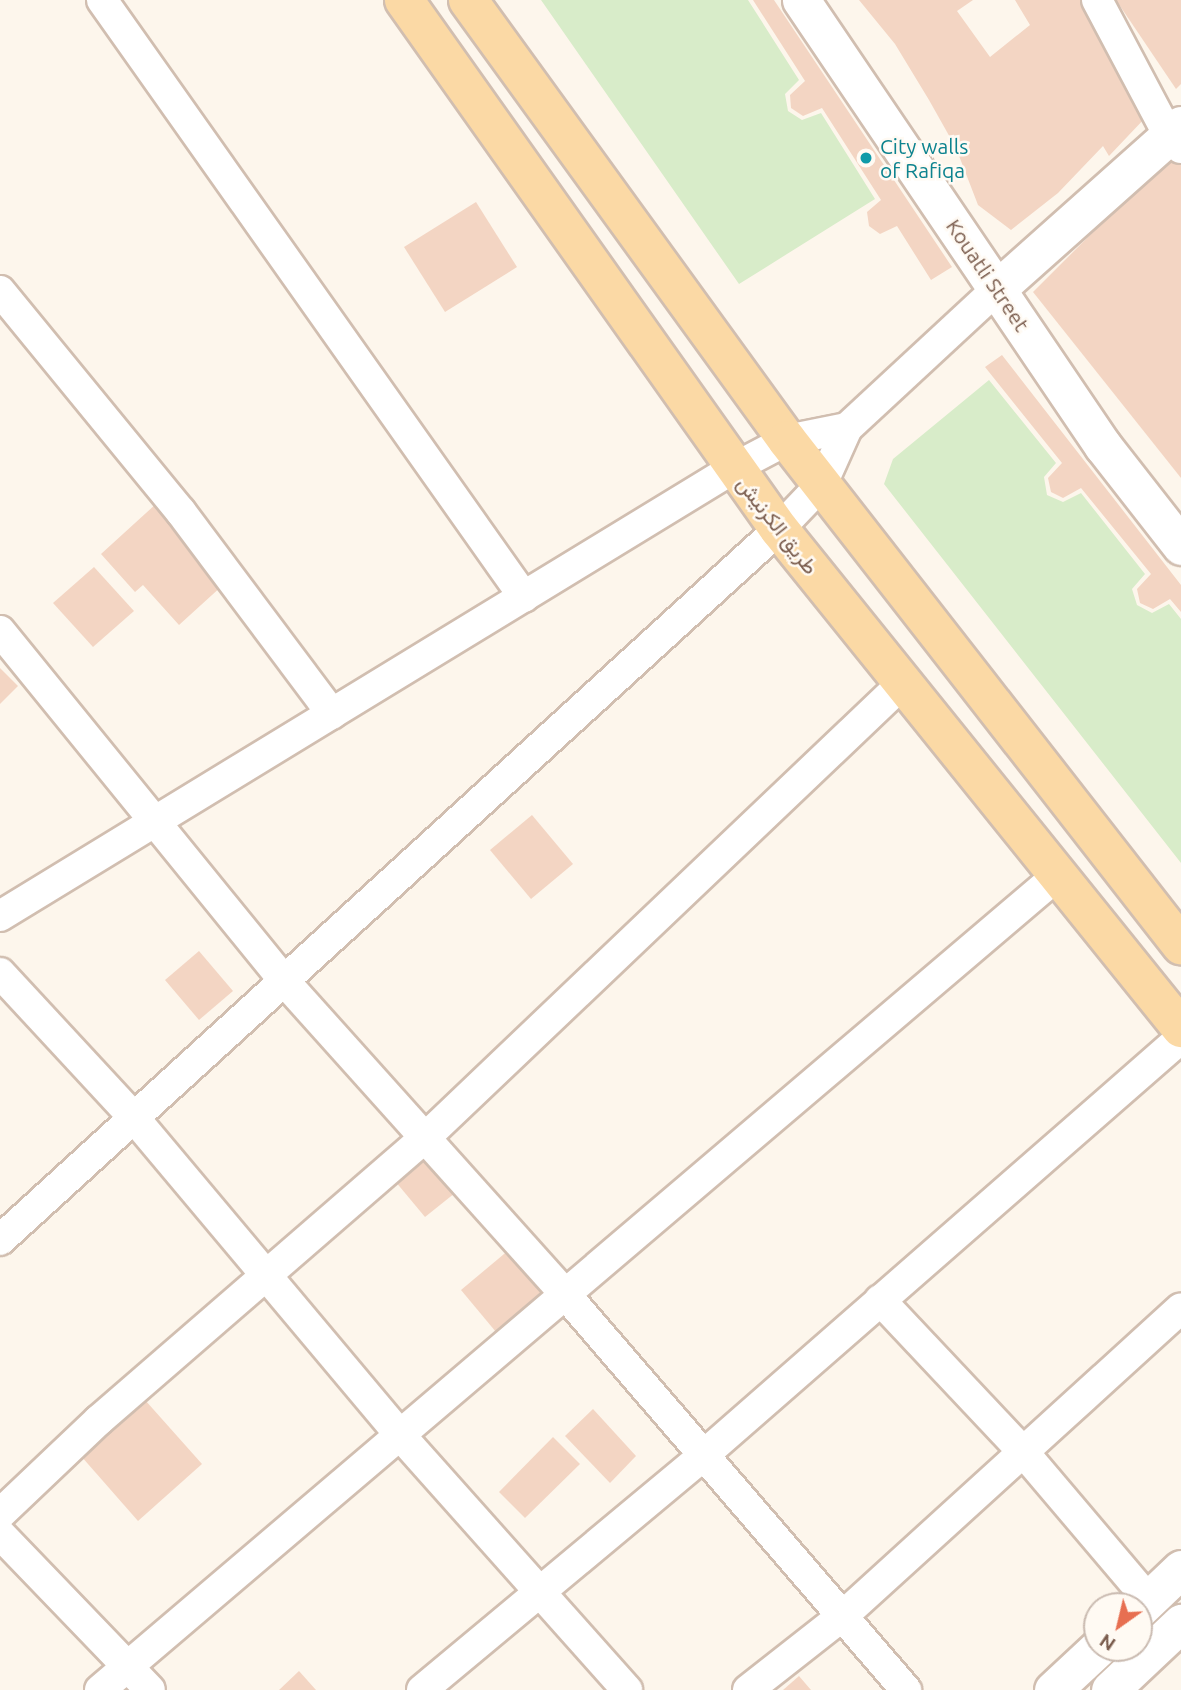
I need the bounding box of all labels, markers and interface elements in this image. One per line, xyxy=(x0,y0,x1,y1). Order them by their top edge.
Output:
place label: City walls of Rafiqa xyxy=(880,133,968,183)
marker: City walls of Rafiqa xyxy=(858,150,874,166)
street label: Kouatli Street xyxy=(941,214,1035,336)
street label: طريق الكرنيش xyxy=(732,471,824,579)
north arrow xyxy=(1083,1592,1153,1662)
text: N xyxy=(1095,1630,1119,1656)

